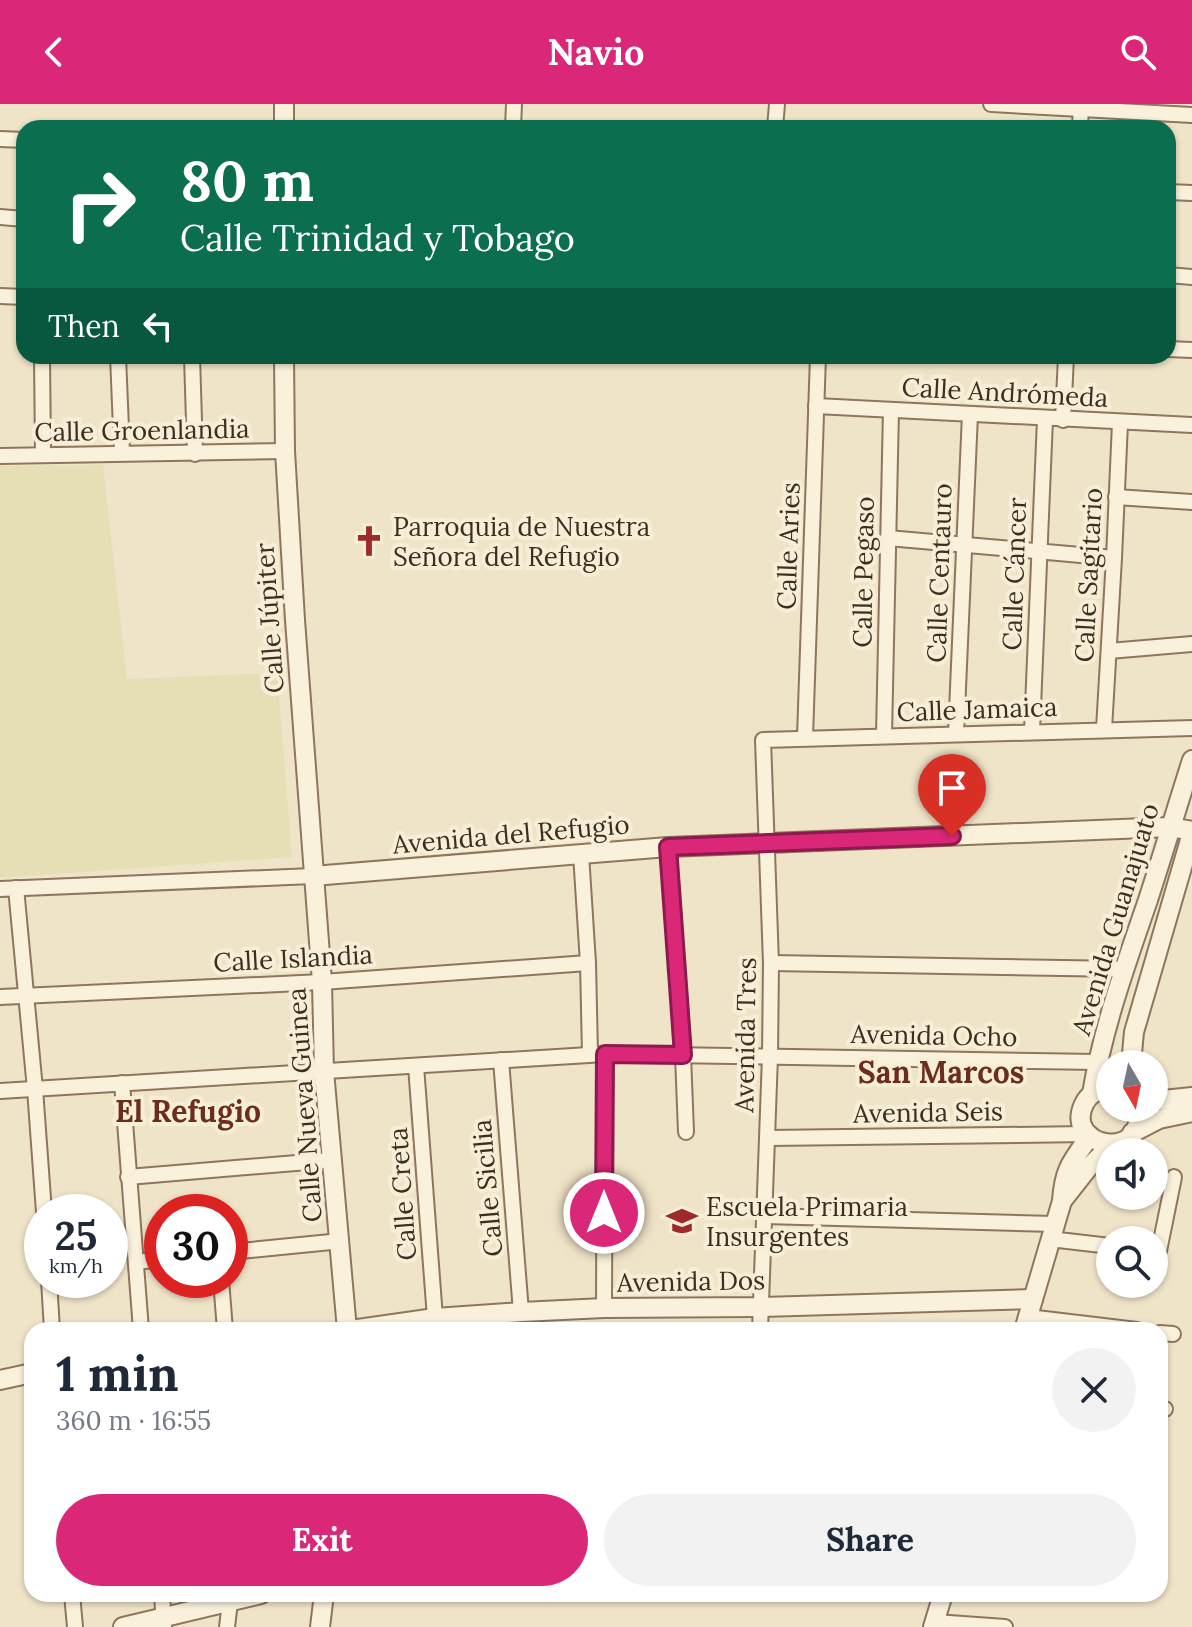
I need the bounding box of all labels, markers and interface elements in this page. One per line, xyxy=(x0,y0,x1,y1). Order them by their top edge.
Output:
text: Navio xyxy=(548,29,644,75)
icon: back xyxy=(32,30,76,74)
icon: search xyxy=(1116,30,1160,74)
text: 80 m xyxy=(180,145,314,216)
icon: right xyxy=(48,152,152,256)
text: Calle Trinidad y Tobago xyxy=(180,215,575,261)
icon: left xyxy=(136,304,180,348)
text: Then xyxy=(48,307,120,345)
street label: Calle Andrómeda xyxy=(901,370,1109,414)
street label: Calle Groenlandia xyxy=(34,412,250,448)
street label: Calle Aries xyxy=(769,482,807,610)
street label: Calle Centauro xyxy=(919,483,959,663)
street label: Calle Sagitario xyxy=(1067,487,1109,663)
street label: Calle Pegaso xyxy=(845,496,881,648)
street label: Calle Cáncer xyxy=(995,496,1033,651)
place label: Parroquia de Nuestra Señora del Refugio xyxy=(393,510,650,573)
church icon: Parroquia de Nuestra Señora del Refugio xyxy=(352,524,386,558)
street label: Calle Júpiter xyxy=(247,541,291,694)
street label: Calle Jamaica xyxy=(896,690,1058,728)
pin xyxy=(918,754,986,836)
icon: arrive xyxy=(930,766,974,810)
street label: Avenida Guanajuato xyxy=(1064,799,1166,1040)
street label: Avenida del Refugio xyxy=(390,807,631,861)
street label: Calle Islandia xyxy=(212,937,374,979)
street label: Avenida Tres xyxy=(727,957,763,1114)
street label: Calle Nueva Guinea xyxy=(279,987,329,1223)
street label: Avenida Ocho xyxy=(849,1017,1018,1053)
north arrow xyxy=(1096,1050,1168,1122)
map controls xyxy=(1096,1050,1168,1298)
district label: San Marcos xyxy=(858,1053,1024,1091)
district label: El Refugio xyxy=(115,1092,261,1131)
street label: Avenida Seis xyxy=(852,1094,1003,1130)
street label: Calle Sicilia xyxy=(465,1118,509,1258)
street label: Calle Creta xyxy=(381,1126,423,1262)
button: sound xyxy=(1096,1138,1168,1210)
position arrow xyxy=(562,1171,646,1255)
place label: Escuela Primaria Insurgentes xyxy=(706,1190,908,1253)
speed limit sign: 30 xyxy=(144,1194,248,1298)
school or university icon: Escuela Primaria Insurgentes xyxy=(665,1204,699,1238)
text: 25 xyxy=(55,1210,97,1261)
button: search xyxy=(1096,1226,1168,1298)
text: km/h xyxy=(49,1253,103,1278)
street label: Avenida Dos xyxy=(616,1263,765,1299)
text: 1 min xyxy=(56,1343,179,1404)
button: close xyxy=(1052,1348,1136,1432)
text: 360 m · 16:55 xyxy=(56,1404,211,1437)
button: Exit xyxy=(56,1494,588,1586)
button: Share xyxy=(604,1494,1136,1586)

